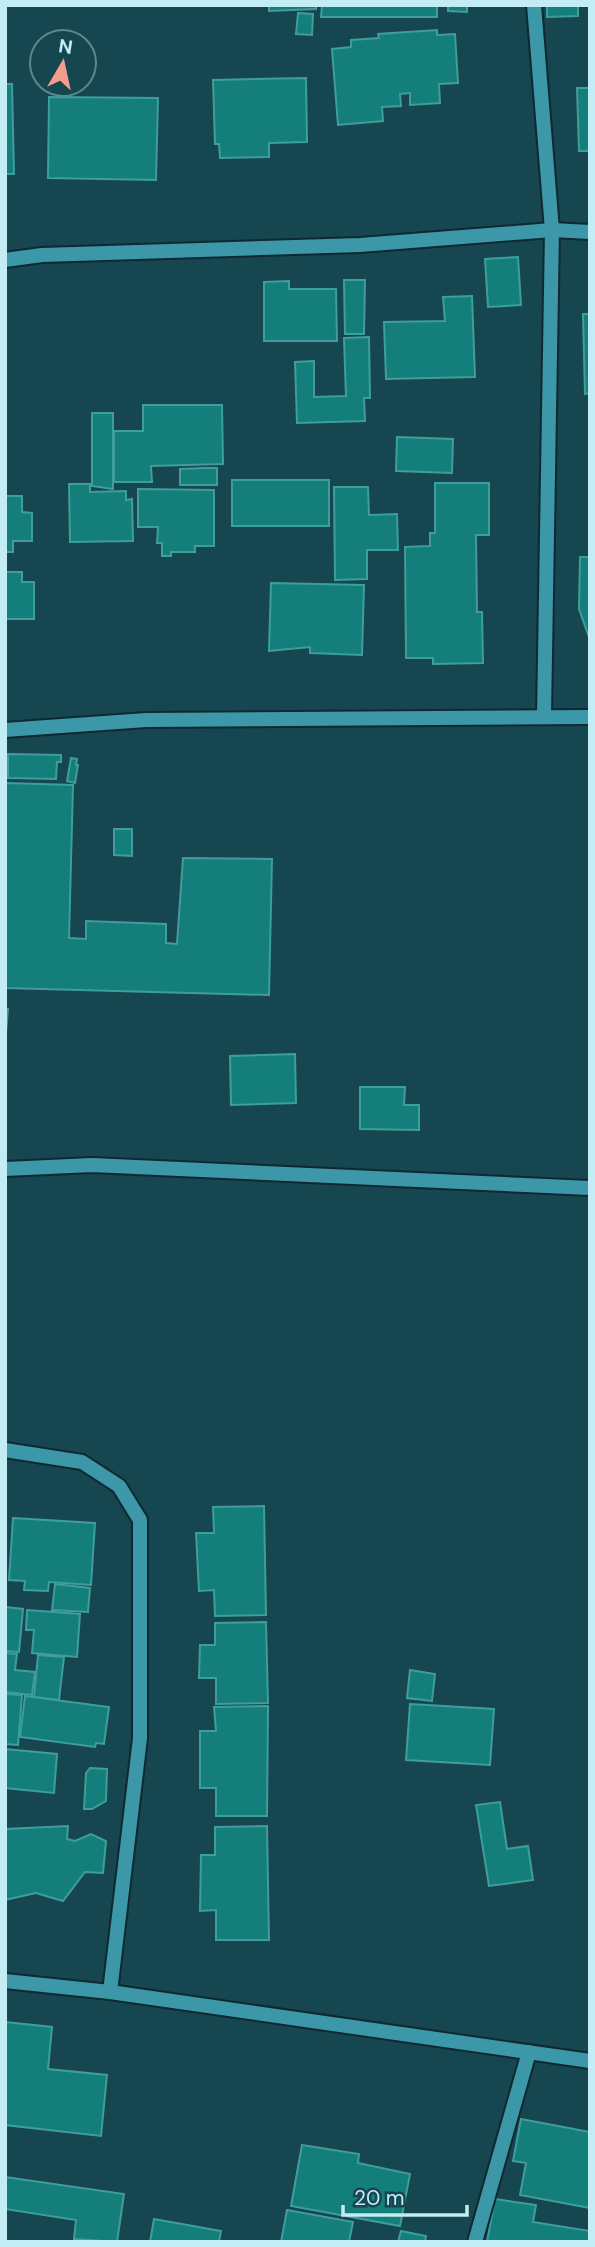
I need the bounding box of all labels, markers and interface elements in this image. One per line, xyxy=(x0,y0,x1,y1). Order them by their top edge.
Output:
north arrow xyxy=(28,28,98,98)
text: N xyxy=(57,33,74,60)
scale bar xyxy=(343,2174,467,2218)
text: 20 m xyxy=(354,2184,405,2212)

